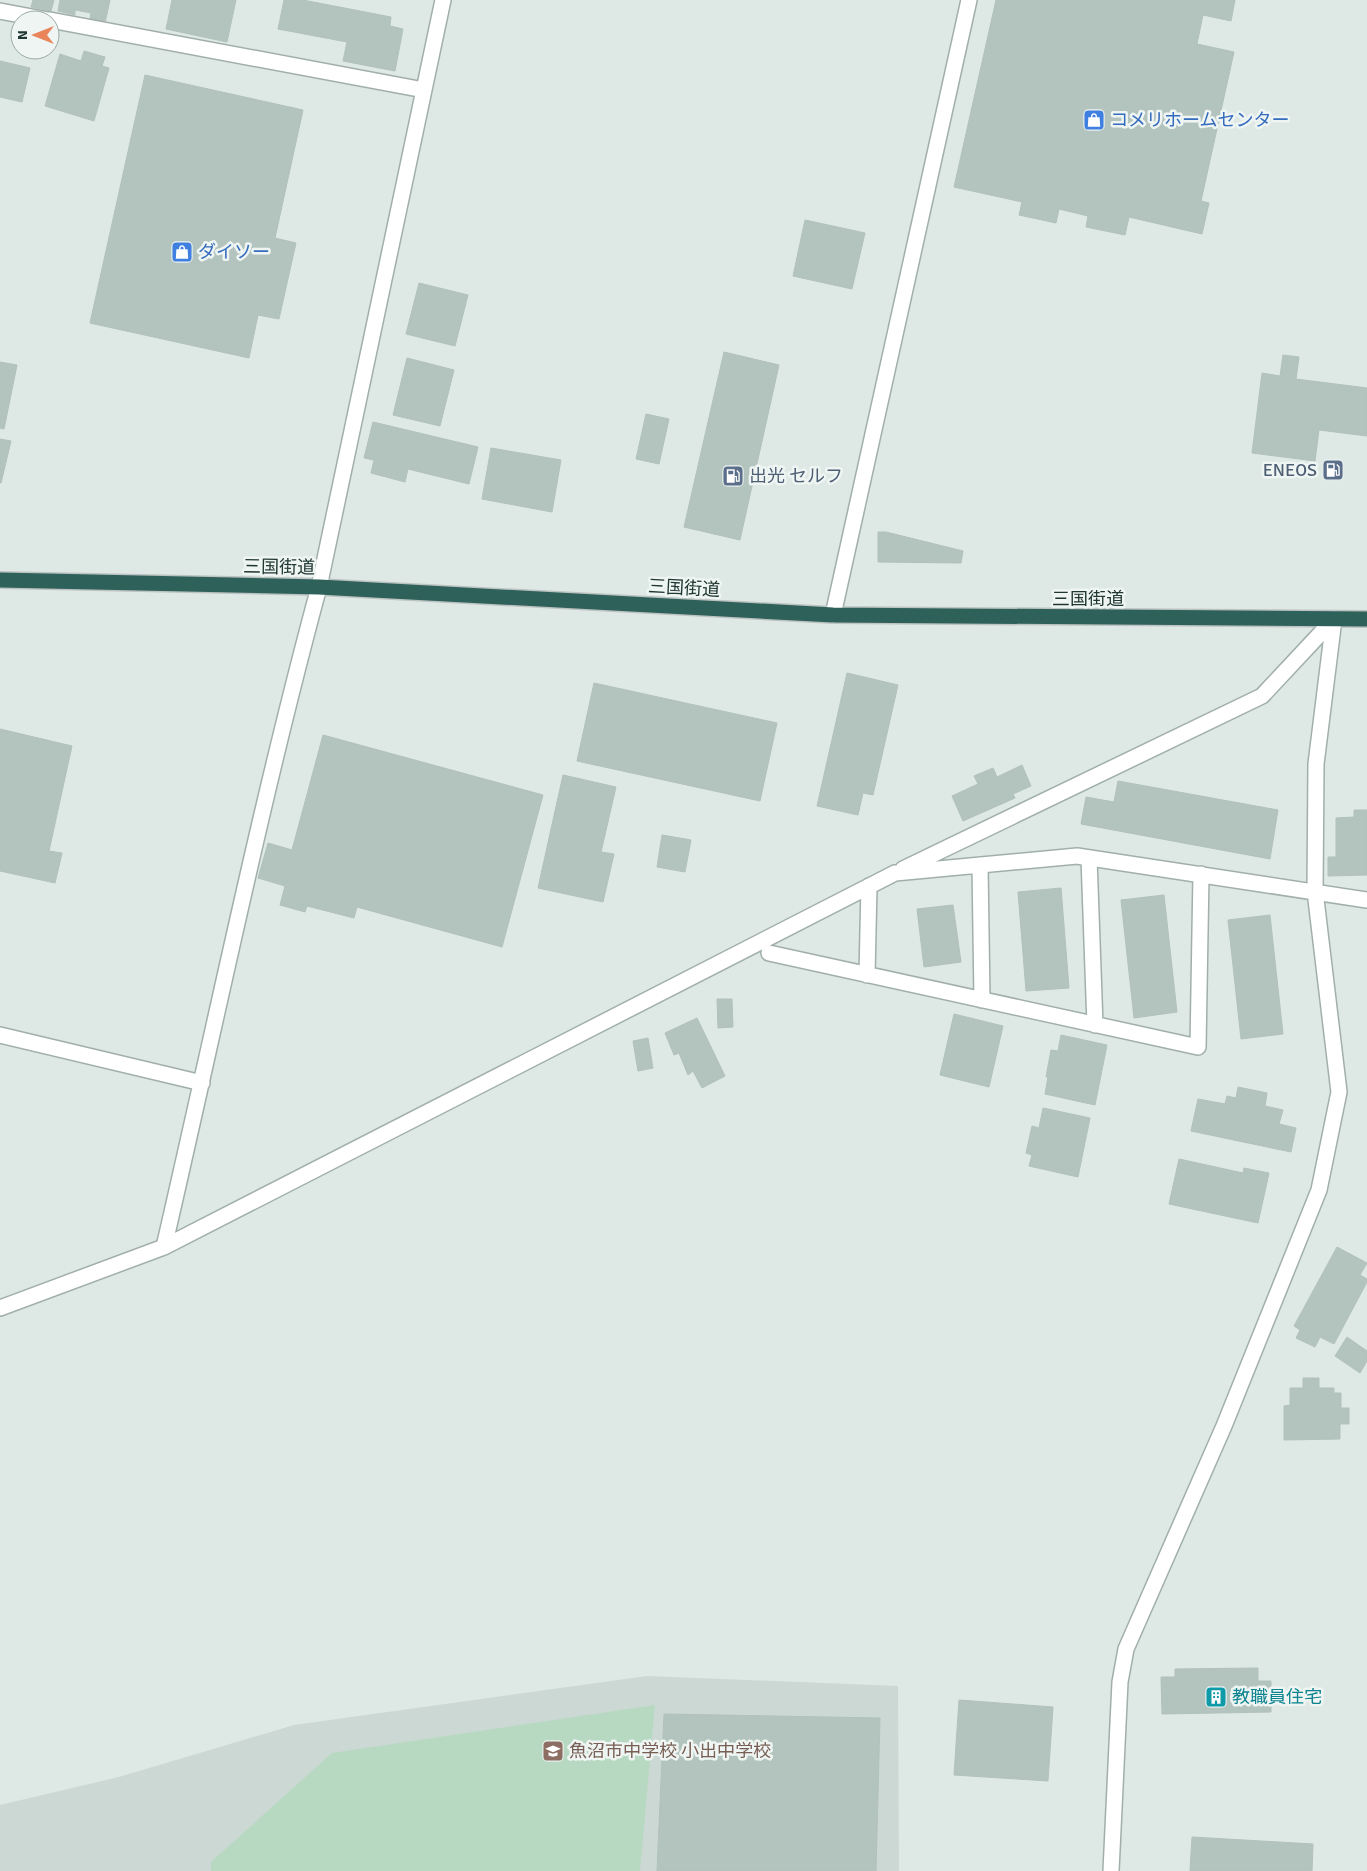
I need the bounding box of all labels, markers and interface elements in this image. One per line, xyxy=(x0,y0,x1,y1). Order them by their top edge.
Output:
north arrow xyxy=(10,10,60,60)
text: N xyxy=(14,30,31,40)
shop icon: コメリホームセンター xyxy=(1082,108,1106,132)
place label: コメリホームセンター xyxy=(1110,109,1289,131)
shop icon: ダイソー xyxy=(170,240,194,264)
place label: ダイソー xyxy=(198,241,270,263)
fuel station icon: ENEOS xyxy=(1321,458,1345,482)
place label: ENEOS xyxy=(1263,459,1317,481)
fuel station icon: 出光 セルフ xyxy=(721,464,745,488)
place label: 出光 セルフ xyxy=(749,465,843,487)
street label: 三国街道 xyxy=(243,555,315,579)
street label: 三国街道 xyxy=(647,575,721,601)
street label: 三国街道 xyxy=(1052,588,1124,610)
building icon: 教職員住宅 xyxy=(1204,1685,1228,1709)
place label: 教職員住宅 xyxy=(1232,1686,1322,1708)
school or university icon: 魚沼市中学校 小出中学校 xyxy=(541,1739,565,1763)
place label: 魚沼市中学校 小出中学校 xyxy=(569,1740,771,1762)

